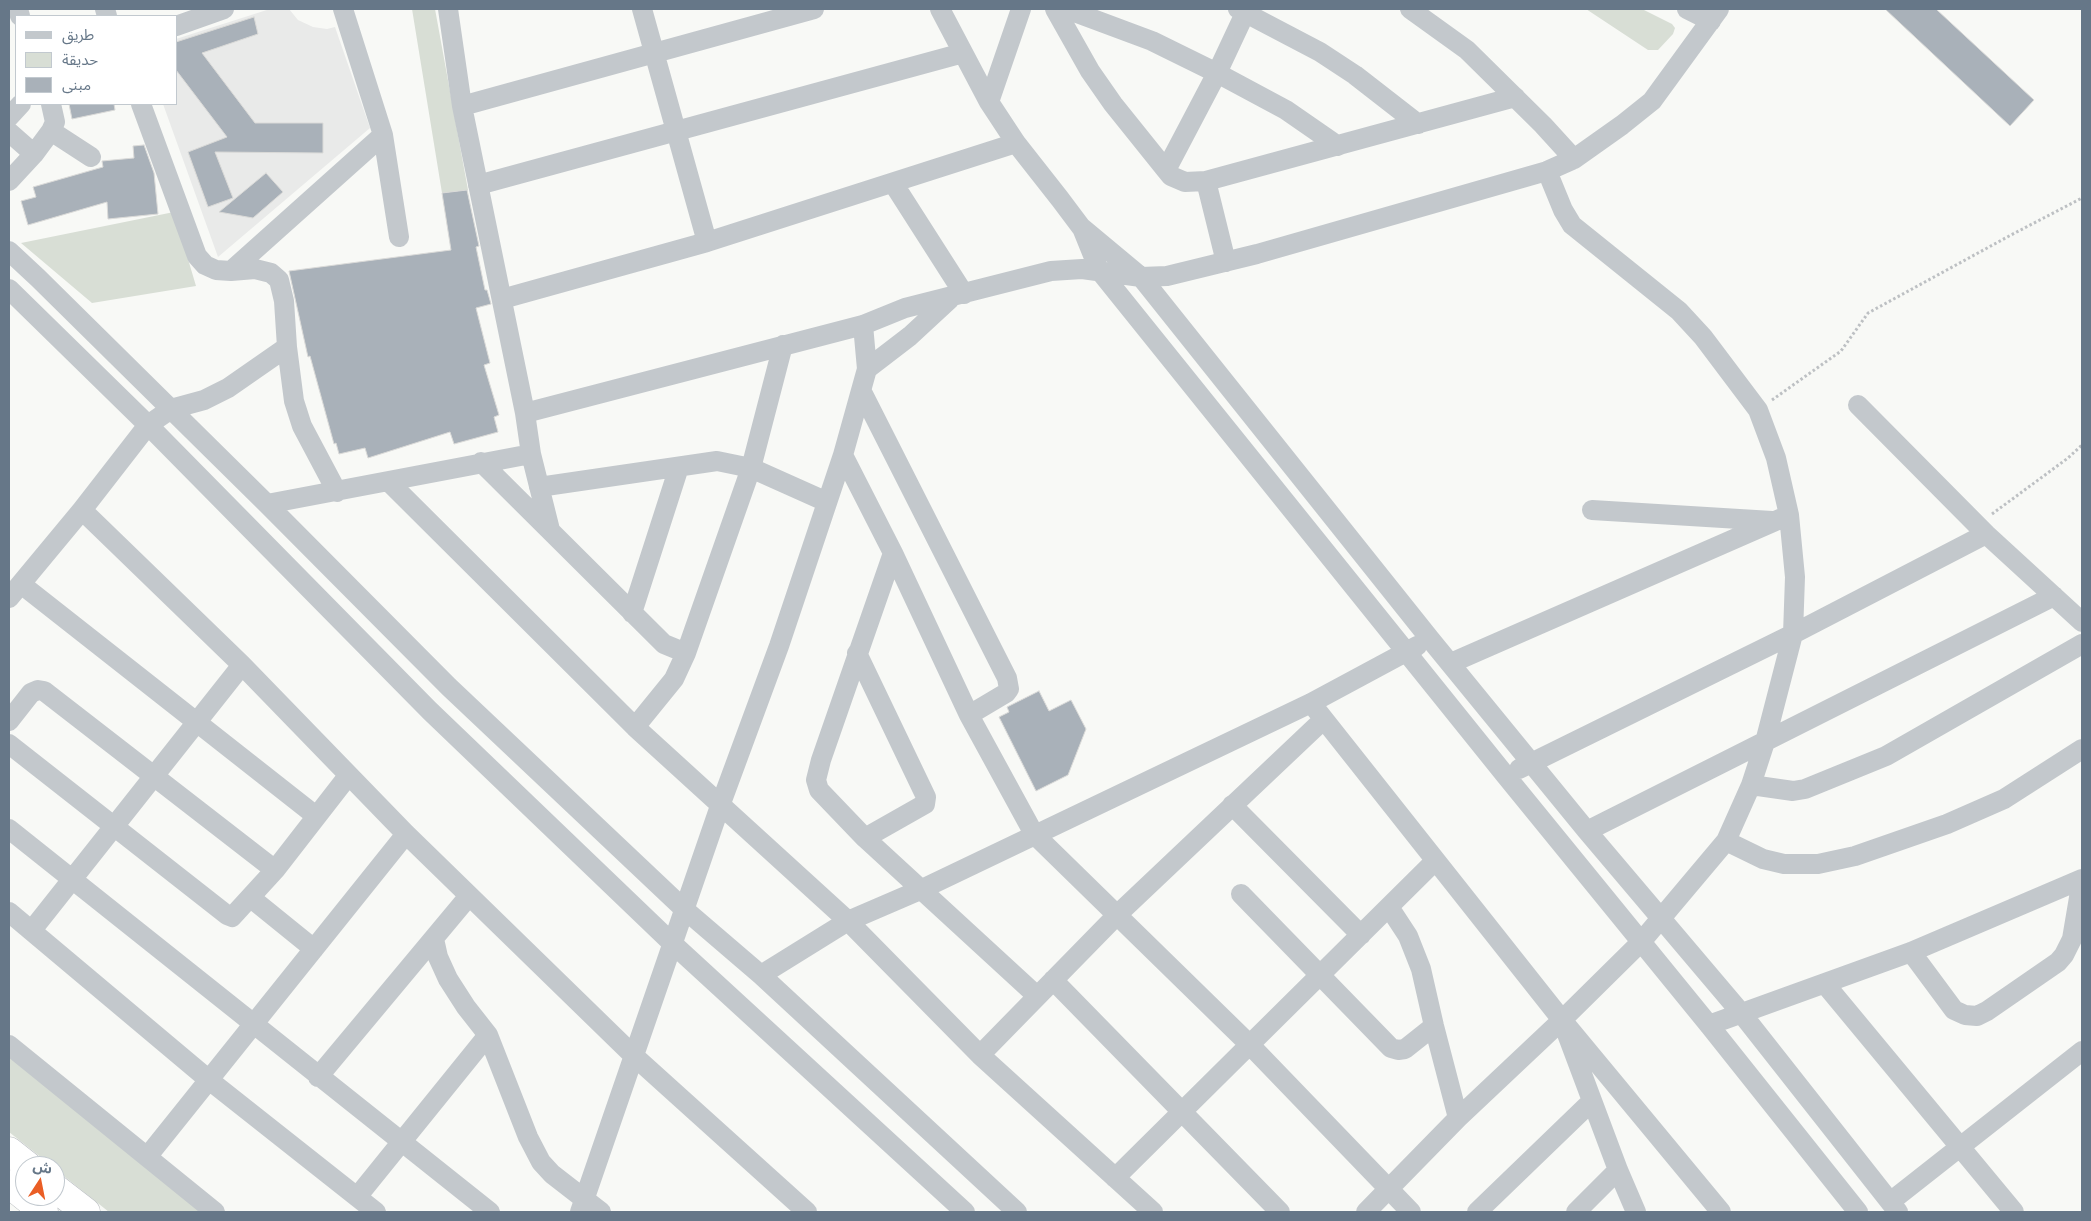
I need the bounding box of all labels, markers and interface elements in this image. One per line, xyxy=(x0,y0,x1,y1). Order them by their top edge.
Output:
legend xyxy=(15,15,178,105)
text: طريق xyxy=(62,26,94,43)
text: حديقة xyxy=(62,51,98,68)
text: مبنى xyxy=(62,76,91,93)
north arrow xyxy=(15,1156,65,1206)
text: ش xyxy=(32,1158,54,1177)

